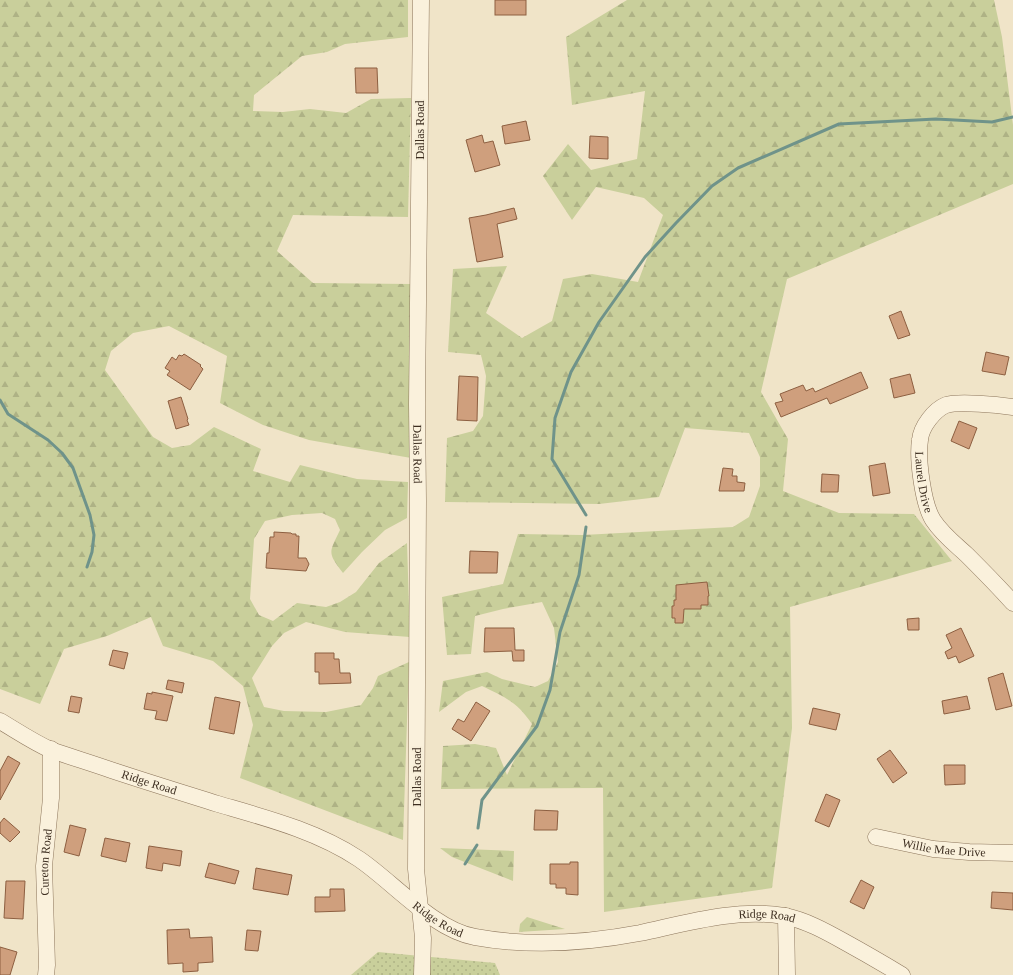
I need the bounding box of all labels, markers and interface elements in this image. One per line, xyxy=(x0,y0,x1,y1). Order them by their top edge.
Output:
street label: Dallas Road xyxy=(413,101,427,160)
street label: Dallas Road xyxy=(410,424,425,484)
street label: Laurel Drive xyxy=(912,451,936,515)
street label: Dallas Road xyxy=(410,748,424,807)
street label: Ridge Road xyxy=(120,767,178,798)
street label: Cureton Road xyxy=(37,828,55,896)
street label: Willie Mae Drive xyxy=(901,836,986,859)
street label: Ridge Road xyxy=(410,898,465,940)
street label: Ridge Road xyxy=(738,907,797,925)

